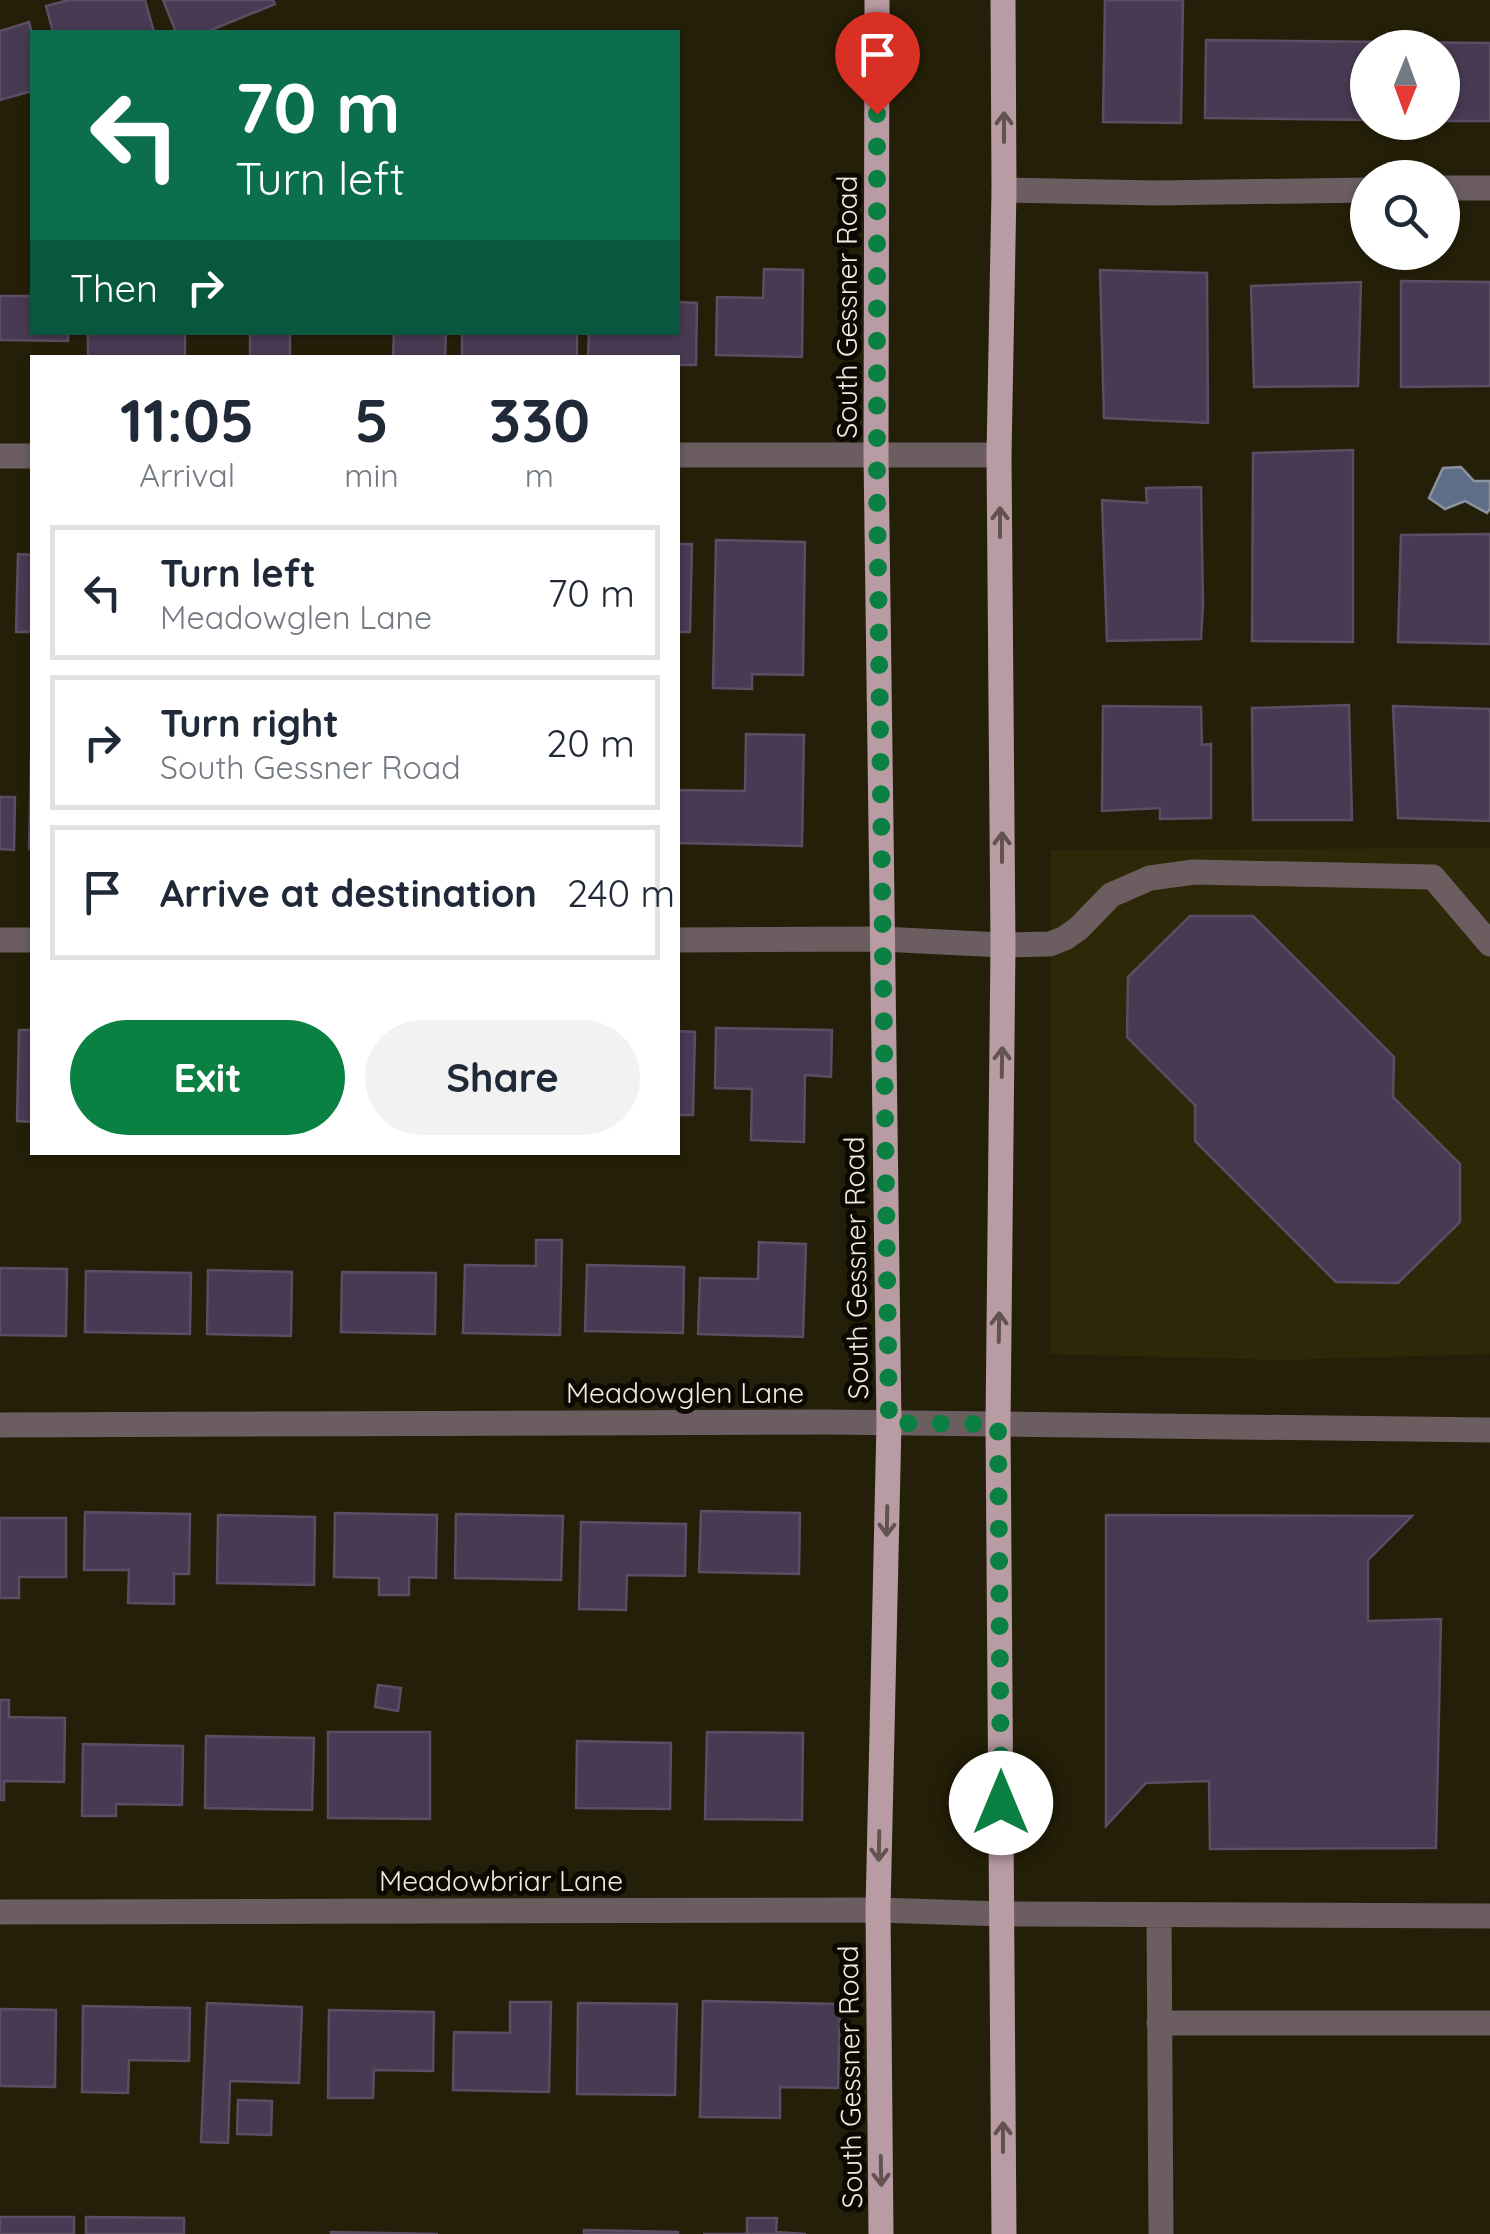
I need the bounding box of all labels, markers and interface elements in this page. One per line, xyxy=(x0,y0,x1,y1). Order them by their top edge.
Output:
pin xyxy=(835,12,920,115)
icon: arrive xyxy=(850,27,905,82)
north arrow xyxy=(1350,30,1460,140)
map controls xyxy=(1350,30,1460,270)
text: 70 m xyxy=(235,63,401,151)
icon: left xyxy=(70,70,200,200)
one-way arrow xyxy=(994,112,1014,144)
text: Turn left xyxy=(235,150,405,206)
button: search xyxy=(1350,160,1460,270)
street label: South Gessner Road xyxy=(829,175,864,439)
icon: right xyxy=(178,260,233,315)
text: Then xyxy=(70,264,158,312)
text: 11:05 xyxy=(120,382,254,457)
text: 5 xyxy=(354,382,389,457)
text: 330 xyxy=(489,382,590,457)
text: Arrival xyxy=(139,455,235,495)
text: min xyxy=(344,455,399,495)
text: m xyxy=(525,455,554,495)
one-way arrow xyxy=(990,507,1010,540)
text: Turn left xyxy=(160,549,316,597)
icon: left xyxy=(75,565,130,620)
text: 70 m xyxy=(548,569,635,617)
text: Meadowglen Lane xyxy=(160,597,432,637)
text: Turn right xyxy=(160,699,339,747)
icon: right xyxy=(75,715,130,770)
text: 20 m xyxy=(546,719,635,767)
text: South Gessner Road xyxy=(160,747,461,787)
one-way arrow xyxy=(993,832,1012,864)
icon: arrive xyxy=(75,865,130,920)
text: Arrive at destination xyxy=(160,869,537,917)
text: 240 m xyxy=(567,869,675,917)
button: Exit xyxy=(70,1020,345,1135)
button: Share xyxy=(365,1020,640,1135)
one-way arrow xyxy=(992,1047,1012,1080)
street label: South Gessner Road xyxy=(836,1136,875,1400)
one-way arrow xyxy=(990,1312,1009,1344)
street label: Meadowglen Lane xyxy=(566,1375,804,1410)
one-way arrow xyxy=(877,1504,896,1536)
position arrow xyxy=(949,1751,1053,1855)
one-way arrow xyxy=(870,1829,889,1861)
street label: Meadowbriar Lane xyxy=(379,1863,623,1898)
street label: South Gessner Road xyxy=(830,1945,869,2209)
one-way arrow xyxy=(994,2121,1012,2154)
one-way arrow xyxy=(872,2154,890,2186)

